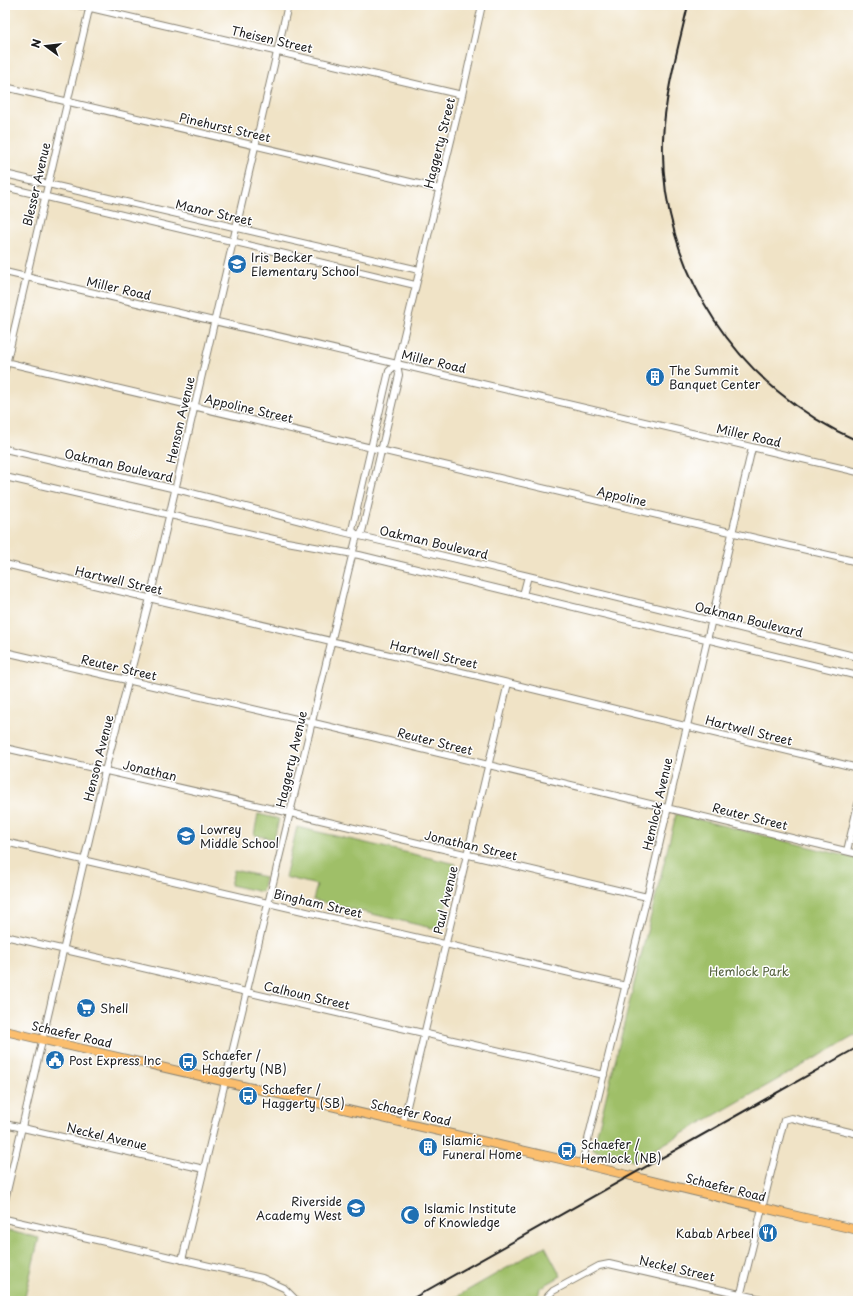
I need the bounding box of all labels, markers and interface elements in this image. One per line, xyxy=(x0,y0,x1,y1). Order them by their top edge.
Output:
street label: Theisen Street xyxy=(230,21,314,57)
north arrow xyxy=(26,26,66,66)
text: N xyxy=(27,37,45,50)
street label: Haggerty Street xyxy=(419,96,459,190)
street label: Pinehurst Street xyxy=(178,108,272,146)
street label: Blesser Avenue xyxy=(18,140,54,228)
street label: Manor Street xyxy=(174,194,254,230)
place label: Iris Becker Elementary School xyxy=(251,248,359,280)
school or university icon: Iris Becker Elementary School xyxy=(226,253,248,275)
street label: Miller Road xyxy=(85,272,153,304)
street label: Miller Road xyxy=(400,345,468,377)
place label: The Summit Banquet Center xyxy=(669,361,761,393)
building icon: The Summit Banquet Center xyxy=(644,366,666,388)
street label: Henson Avenue xyxy=(161,374,199,465)
street label: Appoline Street xyxy=(203,389,295,427)
street label: Miller Road xyxy=(715,419,783,451)
street label: Oakman Boulevard xyxy=(63,444,176,486)
street label: Appoline xyxy=(595,482,649,511)
street label: Oakman Boulevard xyxy=(378,521,491,563)
street label: Hartwell Street xyxy=(73,561,165,599)
street label: Oakman Boulevard xyxy=(693,597,806,641)
street label: Hartwell Street xyxy=(388,635,480,673)
street label: Reuter Street xyxy=(79,650,159,684)
street label: Haggerty Avenue xyxy=(271,708,311,809)
street label: Hartwell Street xyxy=(703,710,795,750)
street label: Henson Avenue xyxy=(79,712,118,803)
street label: Reuter Street xyxy=(395,723,475,759)
street label: Jonathan xyxy=(121,755,179,785)
street label: Hemlock Avenue xyxy=(638,755,677,852)
street label: Reuter Street xyxy=(710,798,790,834)
place label: Lowrey Middle School xyxy=(200,820,279,852)
school or university icon: Lowrey Middle School xyxy=(175,825,197,847)
street label: Jonathan Street xyxy=(423,826,519,864)
street label: Paul Avenue xyxy=(428,864,462,936)
street label: Bingham Street xyxy=(272,884,364,922)
park label: Hemlock Park xyxy=(709,962,789,980)
street label: Calhoun Street xyxy=(262,976,352,1014)
supermarket icon: Shell xyxy=(75,997,97,1019)
place label: Shell xyxy=(100,999,128,1017)
street label: Schaefer Road xyxy=(30,1016,114,1052)
place label: Schaefer / Haggerty (NB) xyxy=(202,1046,287,1078)
public building icon: Post Express Inc xyxy=(44,1049,66,1071)
place label: Post Express Inc xyxy=(69,1051,161,1069)
bus stop icon: Schaefer / Haggerty (NB) xyxy=(177,1051,199,1073)
place label: Schaefer / Haggerty (SB) xyxy=(262,1080,345,1112)
bus stop icon: Schaefer / Haggerty (SB) xyxy=(237,1085,259,1107)
street label: Schaefer Road xyxy=(369,1094,453,1130)
street label: Neckel Avenue xyxy=(65,1118,150,1154)
place label: Islamic Funeral Home xyxy=(442,1131,522,1163)
place label: Schaefer / Hemlock (NB) xyxy=(581,1135,661,1167)
building icon: Islamic Funeral Home xyxy=(417,1136,439,1158)
bus stop icon: Schaefer / Hemlock (NB) xyxy=(556,1140,578,1162)
street label: Schaefer Road xyxy=(684,1168,768,1206)
place label: Riverside Academy West xyxy=(256,1192,342,1224)
school or university icon: Riverside Academy West xyxy=(345,1197,367,1219)
place label: Islamic Institute of Knowledge xyxy=(424,1199,517,1231)
mosque icon: Islamic Institute of Knowledge xyxy=(399,1204,421,1226)
restaurant icon: Kabab Arbeel xyxy=(757,1222,779,1244)
place label: Kabab Arbeel xyxy=(676,1224,754,1242)
street label: Neckel Street xyxy=(637,1251,717,1285)

